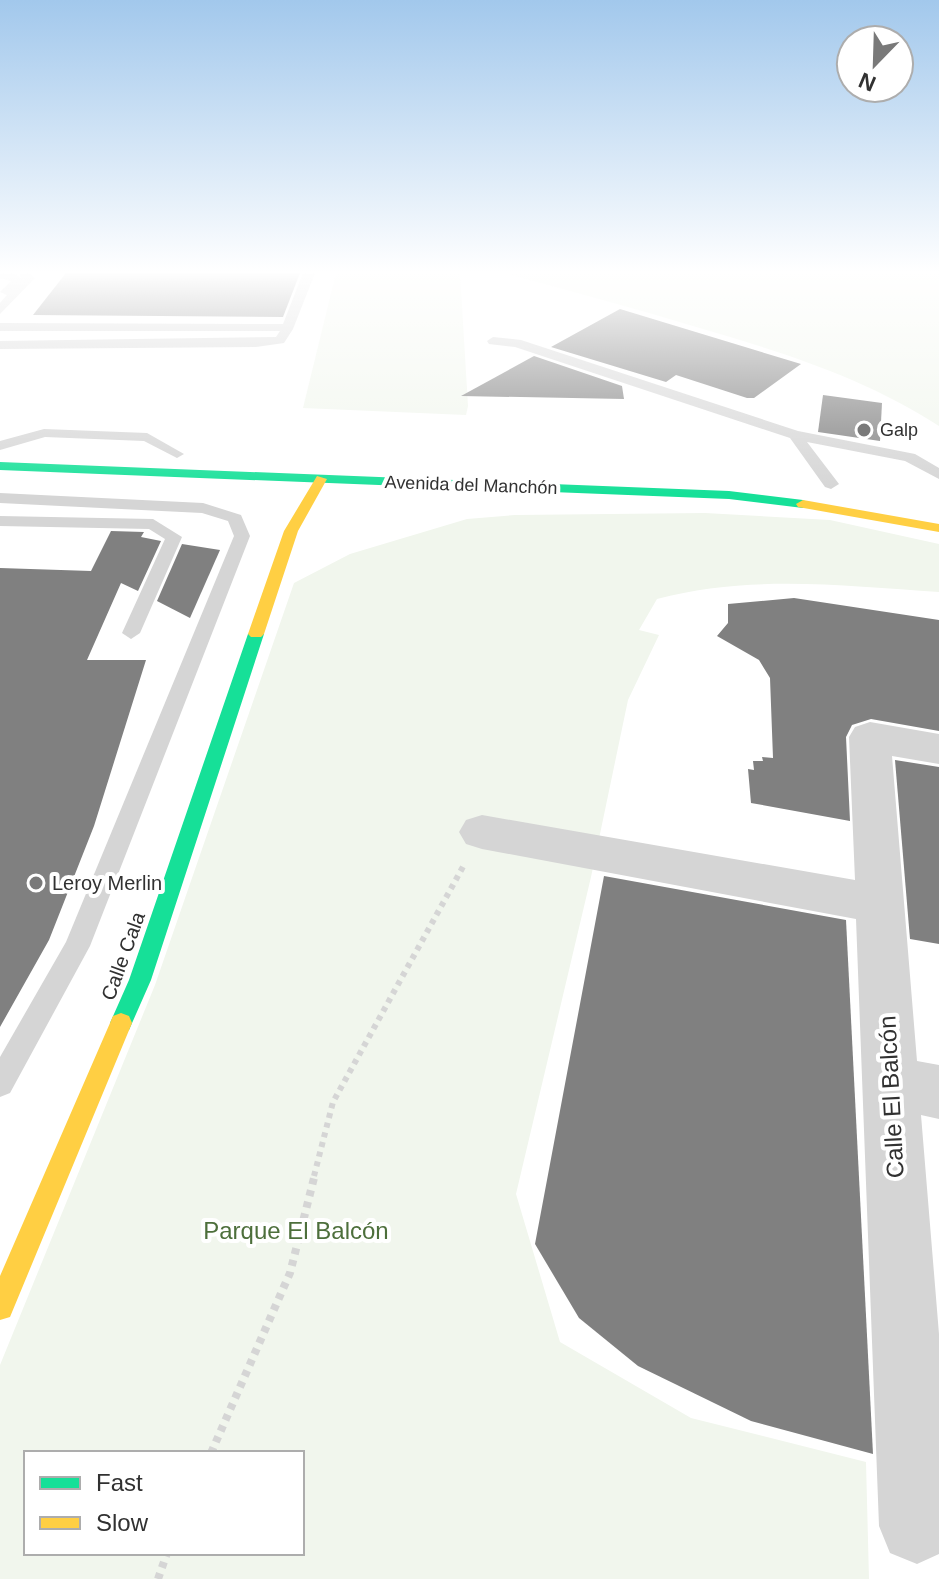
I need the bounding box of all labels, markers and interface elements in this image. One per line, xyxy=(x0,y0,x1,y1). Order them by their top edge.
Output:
north arrow xyxy=(835,24,915,104)
text: N xyxy=(855,67,880,97)
place label: Galp xyxy=(880,420,918,440)
marker: Galp xyxy=(855,421,873,439)
street label: Avenida del Manchón xyxy=(384,472,558,498)
place label: Leroy Merlin xyxy=(52,872,162,894)
marker: Leroy Merlin xyxy=(27,874,45,892)
street label: Calle Cala xyxy=(97,908,149,1003)
street label: Calle El Balcón xyxy=(873,1015,909,1179)
park label: Parque El Balcón xyxy=(203,1217,389,1244)
legend xyxy=(24,1451,304,1555)
text: Fast xyxy=(96,1469,143,1496)
text: Slow xyxy=(96,1509,149,1536)

